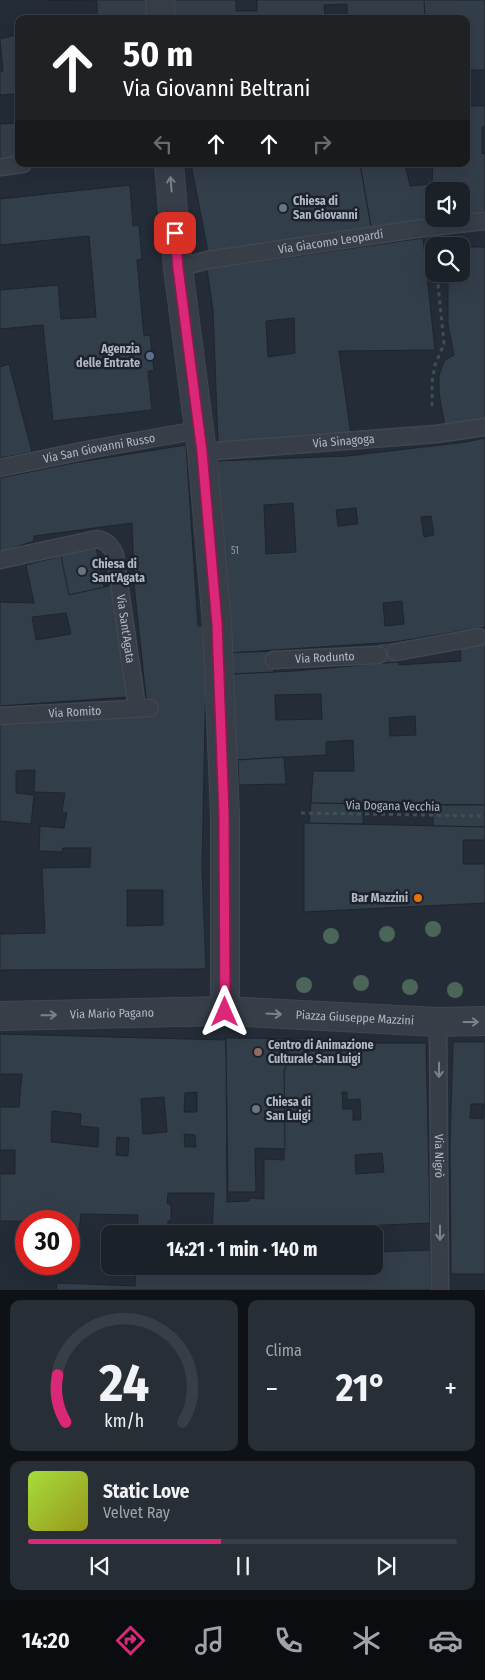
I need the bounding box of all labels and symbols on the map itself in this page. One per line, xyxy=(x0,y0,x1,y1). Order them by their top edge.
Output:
one-way arrow xyxy=(166,176,176,192)
place label: Chiesa di San Giovanni xyxy=(293,194,358,222)
marker: Chiesa di San Giovanni xyxy=(277,202,289,214)
pin xyxy=(154,212,196,254)
street label: Via Giacomo Leopardi xyxy=(277,227,384,256)
place label: Agenzia delle Entrate xyxy=(76,342,140,370)
marker: Agenzia delle Entrate xyxy=(144,350,156,362)
street label: Via San Giovanni Russo xyxy=(42,431,156,466)
street label: Via Sinagoga xyxy=(312,432,375,450)
house number: 51 xyxy=(231,545,239,557)
place label: Chiesa di Sant'Agata xyxy=(92,557,145,585)
marker: Chiesa di Sant'Agata xyxy=(76,565,88,577)
street label: Via Sant'Agata xyxy=(114,593,137,664)
street label: Via Rodunto xyxy=(295,649,355,666)
street label: Via Romito xyxy=(48,704,102,720)
street label: Via Dogana Vecchia xyxy=(346,798,440,814)
place label: Bar Mazzini xyxy=(351,891,408,905)
marker: Bar Mazzini xyxy=(412,892,424,904)
position arrow xyxy=(198,985,250,1037)
street label: Via Mario Pagano xyxy=(70,1006,154,1021)
street label: Piazza Giuseppe Mazzini xyxy=(295,1008,414,1028)
one-way arrow xyxy=(266,1009,282,1019)
one-way arrow xyxy=(40,1010,56,1020)
one-way arrow xyxy=(462,1017,479,1027)
place label: Centro di Animazione Culturale San Luigi xyxy=(268,1038,374,1066)
marker: Centro di Animazione Culturale San Luigi xyxy=(252,1046,264,1058)
one-way arrow xyxy=(434,1062,444,1078)
place label: Chiesa di San Luigi xyxy=(266,1095,311,1123)
marker: Chiesa di San Luigi xyxy=(250,1103,262,1115)
street label: Via Nigrò xyxy=(432,1134,446,1178)
speed limit sign: 30 xyxy=(15,1210,80,1275)
one-way arrow xyxy=(435,1225,444,1241)

